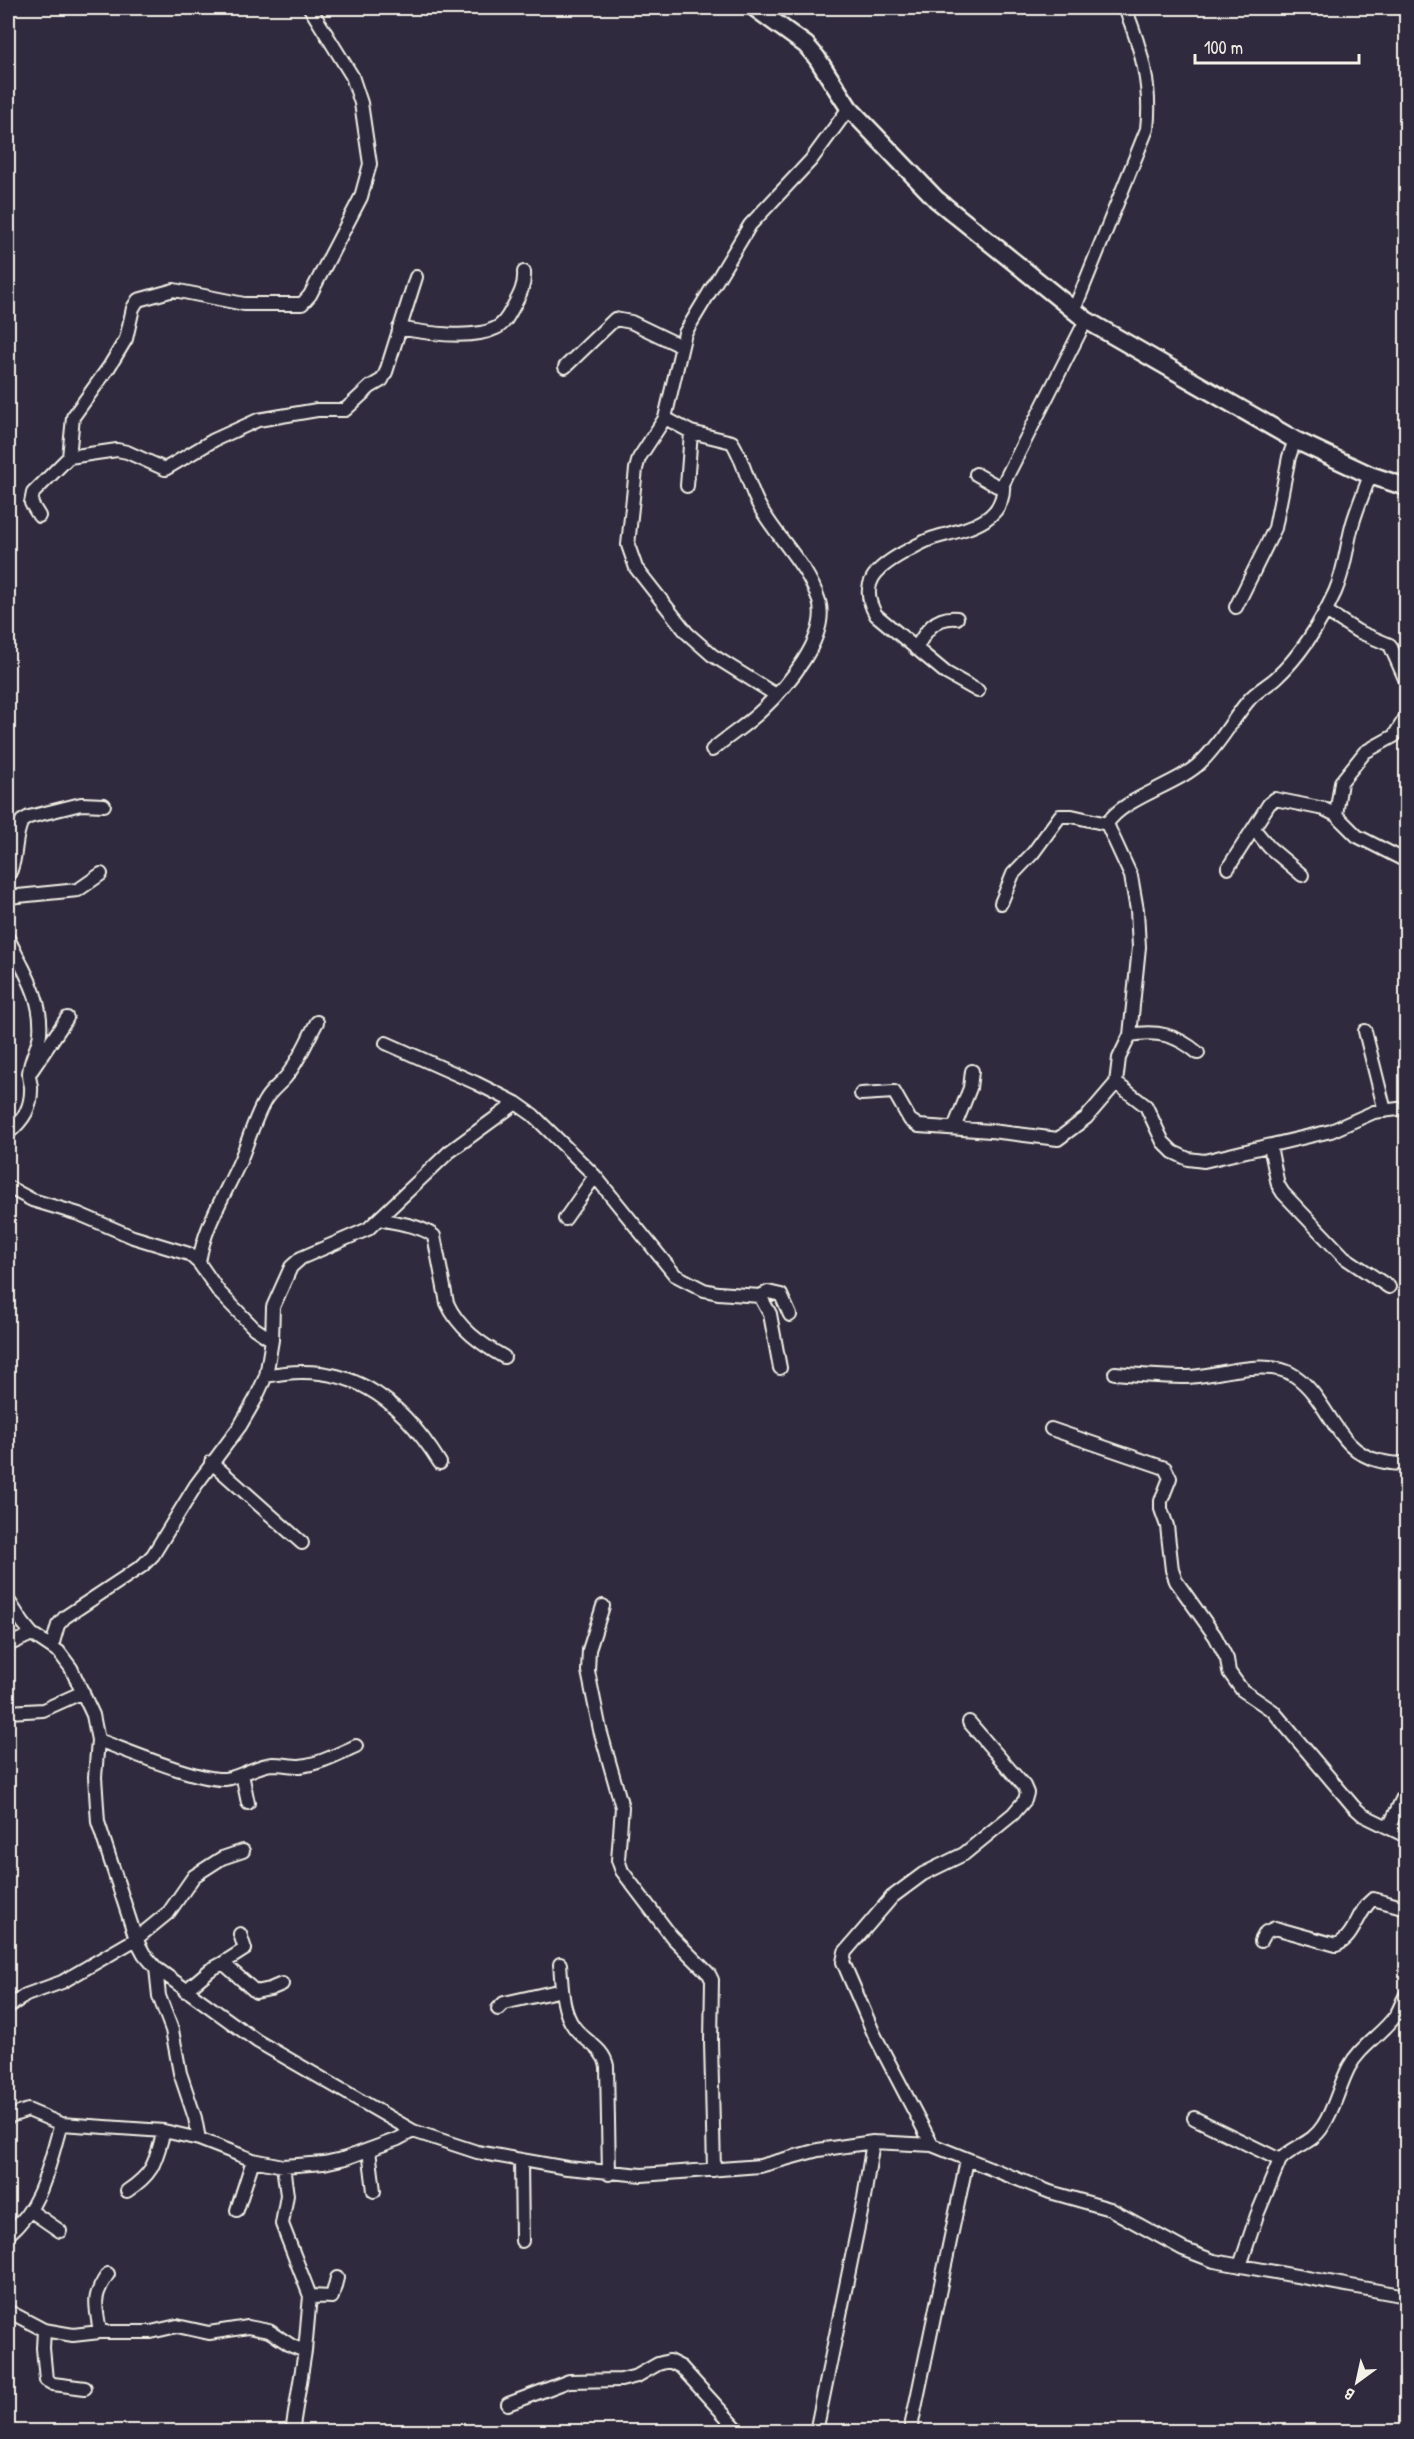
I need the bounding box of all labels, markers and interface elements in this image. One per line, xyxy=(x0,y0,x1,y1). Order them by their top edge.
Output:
scale bar xyxy=(1195,27,1358,65)
text: 100 m xyxy=(1204,35,1243,60)
north arrow xyxy=(1327,2352,1387,2412)
text: B xyxy=(1339,2383,1358,2406)

